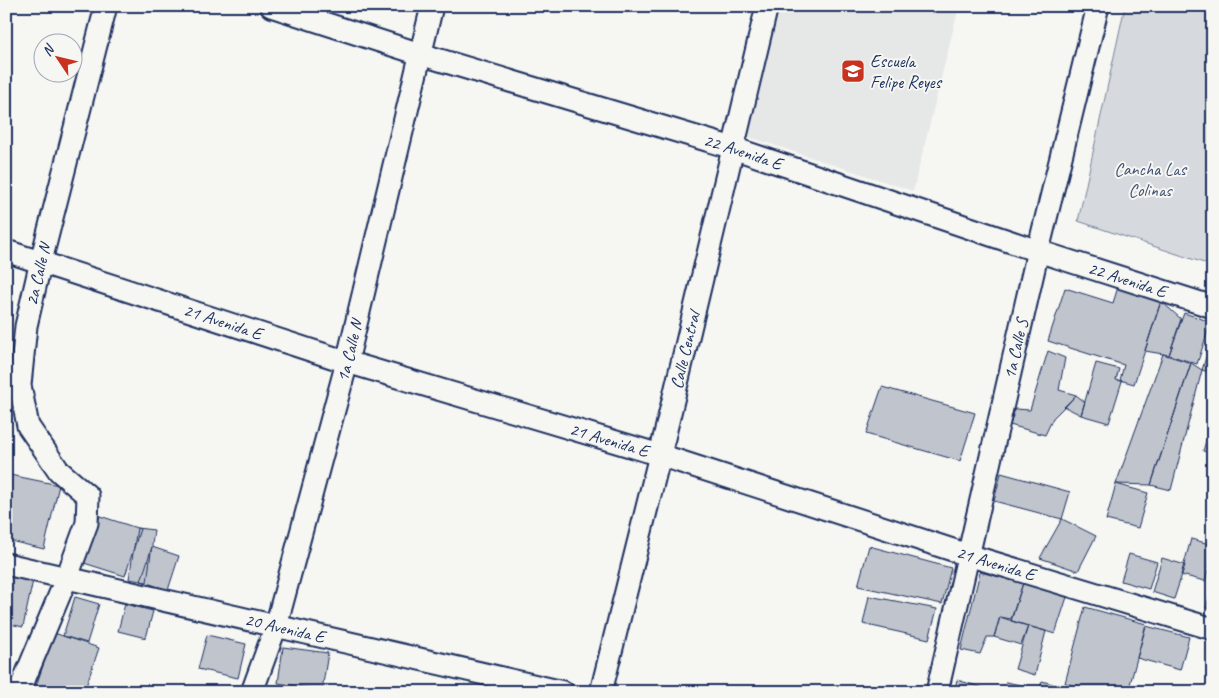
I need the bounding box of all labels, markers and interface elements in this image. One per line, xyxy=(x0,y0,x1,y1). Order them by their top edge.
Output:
north arrow xyxy=(32,32,82,82)
text: N xyxy=(38,40,59,59)
place label: Escuela Felipe Reyes xyxy=(870,50,943,93)
school or university icon: Escuela Felipe Reyes xyxy=(840,58,866,84)
street label: 22 Avenida E xyxy=(701,129,787,176)
park label: Cancha Las Colinas xyxy=(1114,158,1188,201)
street label: 2a Calle N xyxy=(20,239,57,308)
street label: 22 Avenida E xyxy=(1085,257,1172,303)
street label: 21 Avenida E xyxy=(181,299,267,345)
street label: Calle Central xyxy=(665,306,705,391)
street label: 1a Calle S xyxy=(998,314,1034,381)
street label: 1a Calle N xyxy=(331,315,368,384)
street label: 21 Avenida E xyxy=(567,418,653,463)
street label: 21 Avenida E xyxy=(954,541,1040,586)
street label: 20 Avenida E xyxy=(243,608,329,648)

